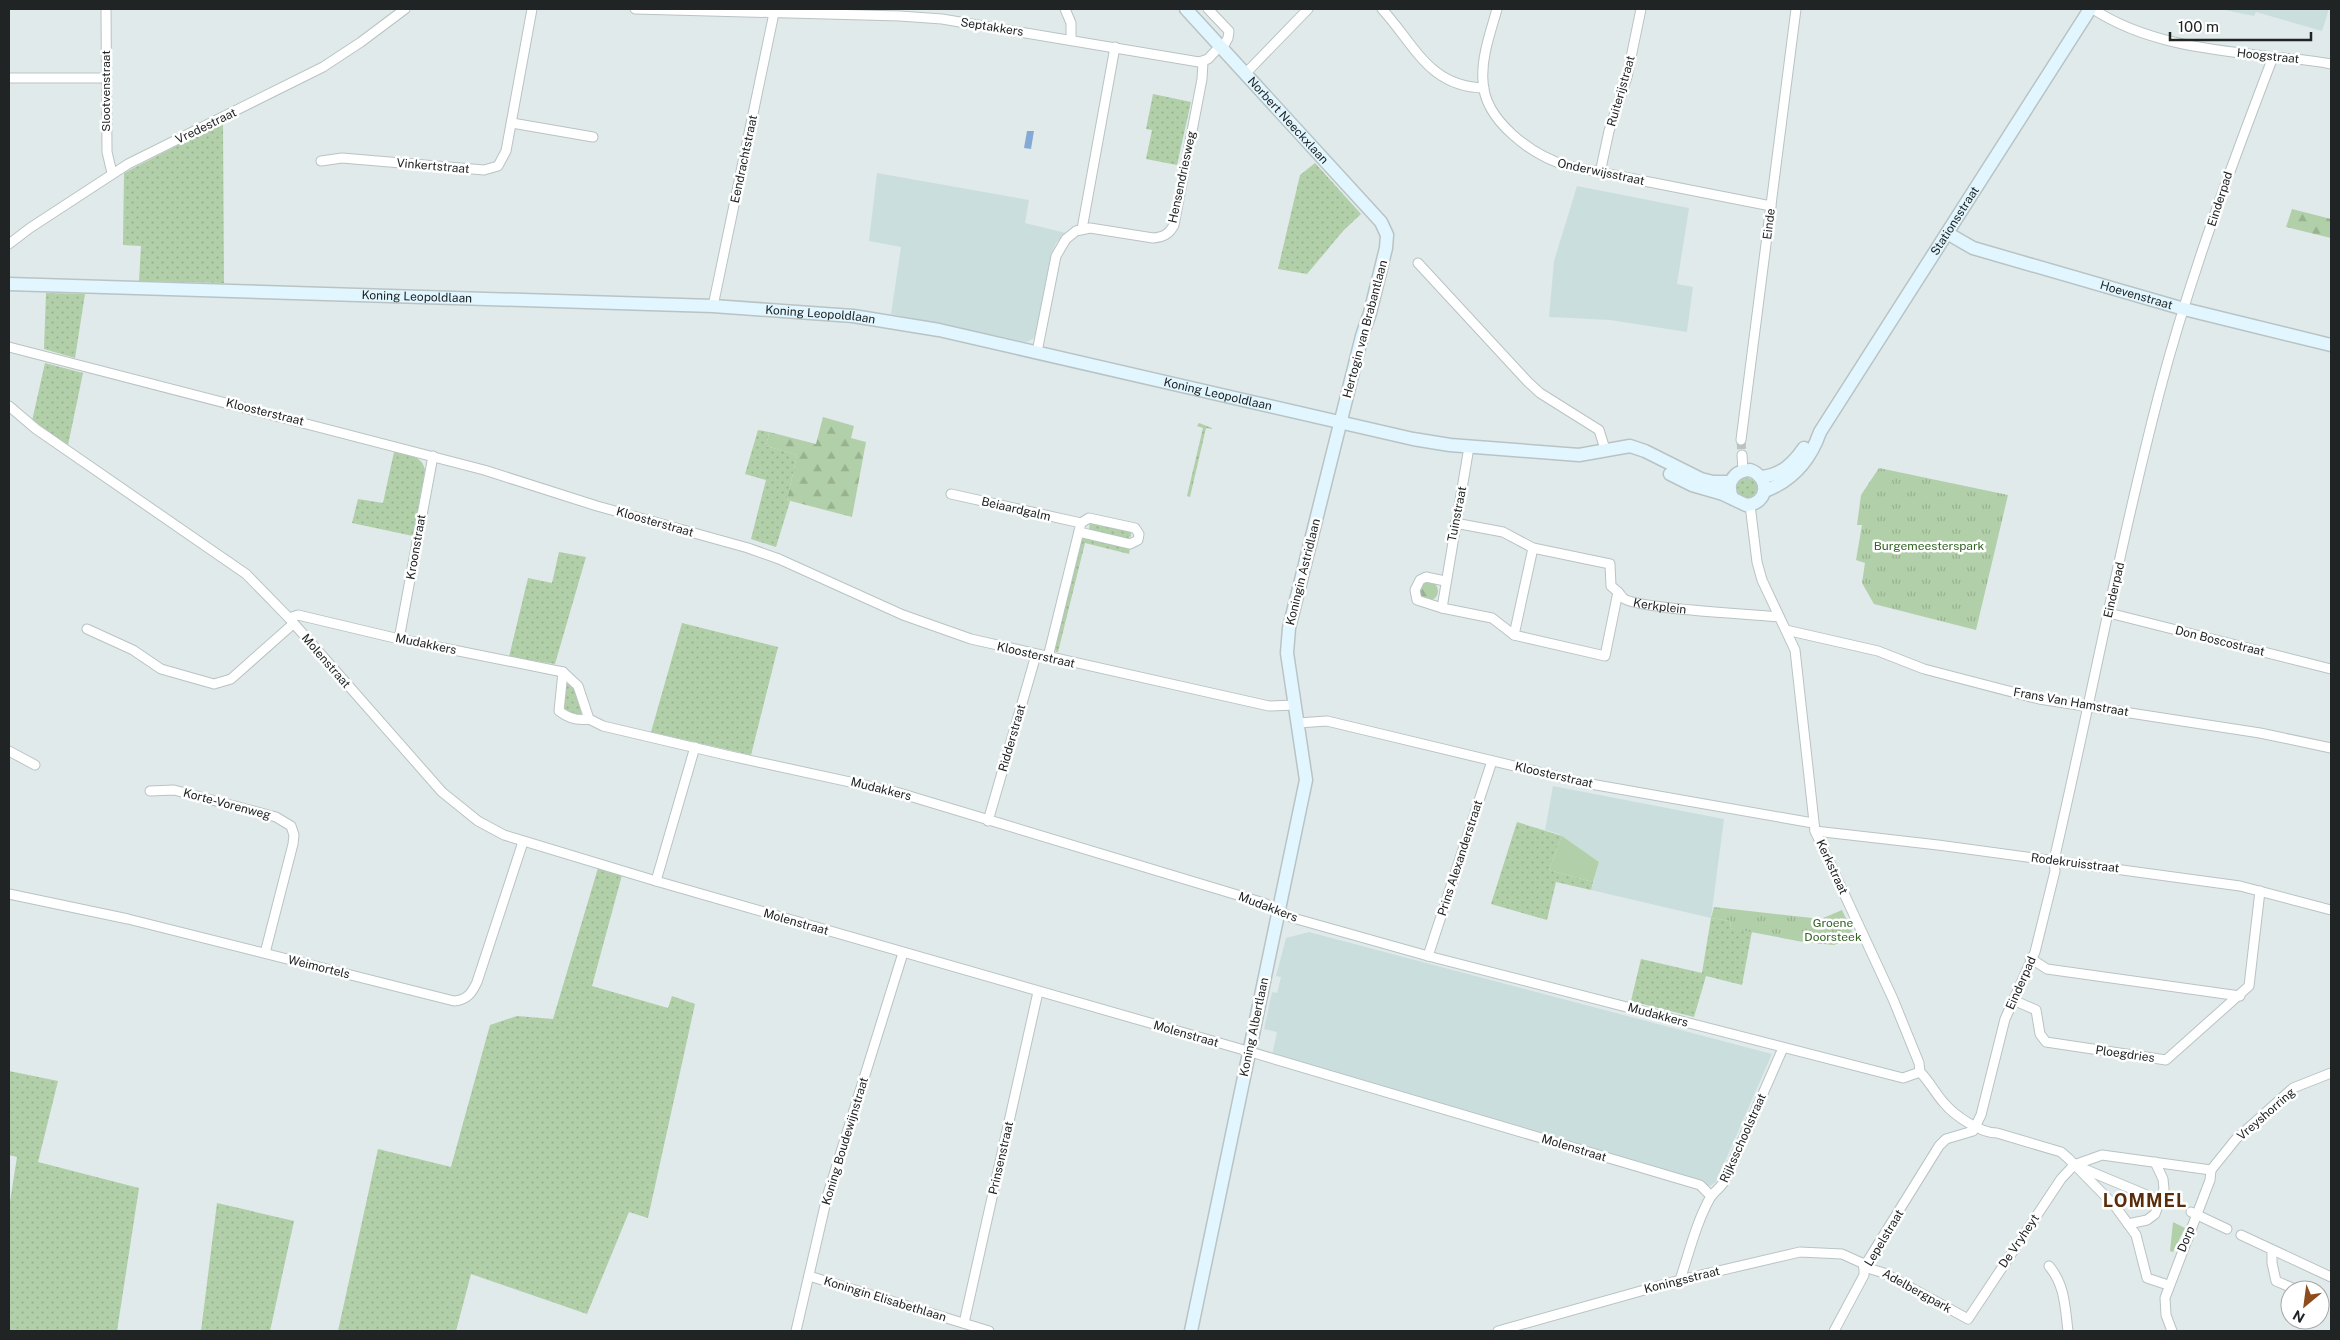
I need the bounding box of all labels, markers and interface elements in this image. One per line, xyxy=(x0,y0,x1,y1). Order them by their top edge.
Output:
scale bar xyxy=(2170,10,2311,42)
street label: Septakkers xyxy=(959,15,1025,39)
text: 100 m xyxy=(2178,18,2219,35)
street label: Hoogstraat xyxy=(2236,46,2300,66)
street label: Slootvenstraat xyxy=(99,50,113,132)
street label: Ruiterijstraat xyxy=(1604,54,1638,128)
street label: Norbert Neeckxlaan xyxy=(1245,74,1331,167)
street label: Vredestraat xyxy=(173,105,239,147)
street label: Eendrachtstraat xyxy=(728,113,760,204)
street label: Hensendriesweg xyxy=(1165,130,1199,224)
street label: Vinkertstraat xyxy=(396,156,470,176)
street label: Onderwijsstraat xyxy=(1556,156,1646,188)
street label: Einderpad xyxy=(2205,170,2235,228)
street label: Stationsstraat xyxy=(1928,184,1982,258)
street label: Einde xyxy=(1760,207,1778,240)
street label: Hertogin van Brabantlaan xyxy=(1340,258,1390,400)
street label: Hoevenstraat xyxy=(2098,278,2175,312)
street label: Koning Leopoldlaan xyxy=(361,288,472,305)
street label: Koning Leopoldlaan xyxy=(765,303,877,327)
street label: Koning Leopoldlaan xyxy=(1162,375,1273,413)
street label: Kloosterstraat xyxy=(225,396,306,429)
street label: Tuinstraat xyxy=(1445,485,1469,543)
street label: Beiaardgalm xyxy=(980,494,1052,524)
street label: Kloosterstraat xyxy=(615,504,696,540)
street label: Kroonstraat xyxy=(403,513,429,581)
street label: Koningin Astridlaan xyxy=(1283,517,1323,627)
park label: Burgemeesterspark xyxy=(1874,539,1985,553)
street label: Einderpad xyxy=(2101,561,2127,619)
street label: Kerkplein xyxy=(1632,595,1687,617)
street label: Don Boscostraat xyxy=(2174,623,2267,659)
street label: Molenstraat xyxy=(299,631,353,691)
street label: Mudakkers xyxy=(394,631,458,657)
street label: Kloosterstraat xyxy=(996,639,1077,671)
street label: Frans Van Hamstraat xyxy=(2012,685,2130,719)
street label: Ridderstraat xyxy=(996,702,1028,773)
street label: Kloosterstraat xyxy=(1514,759,1595,791)
street label: Mudakkers xyxy=(849,775,913,803)
street label: Korte-Vorenweg xyxy=(182,786,272,822)
street label: Prins Alexanderstraat xyxy=(1435,798,1485,918)
street label: Kerkstraat xyxy=(1813,837,1851,897)
street label: Rodekruisstraat xyxy=(2030,851,2120,875)
street label: Mudakkers xyxy=(1236,889,1300,925)
street label: Molenstraat xyxy=(762,906,830,938)
park label: Groene Doorsteek xyxy=(1804,916,1862,944)
street label: Weimortels xyxy=(287,953,351,981)
street label: Einderpad xyxy=(2003,954,2039,1012)
street label: Koning Albertlaan xyxy=(1237,976,1271,1078)
street label: Mudakkers xyxy=(1626,1000,1690,1030)
street label: Molenstraat xyxy=(1152,1018,1220,1050)
street label: Ploegdries xyxy=(2095,1043,2155,1065)
street label: Koning Boudewijnstraat xyxy=(819,1075,871,1207)
street label: Vreyshorring xyxy=(2234,1085,2298,1143)
street label: Rijksschoolstraat xyxy=(1717,1091,1769,1185)
street label: Prinsenstraat xyxy=(986,1120,1016,1196)
street label: Molenstraat xyxy=(1540,1131,1608,1165)
district label: LOMMEL xyxy=(2103,1190,2187,1211)
street label: Lepelstraat xyxy=(1862,1207,1907,1269)
street label: De Vryheyt xyxy=(1996,1211,2042,1270)
street label: Dorp xyxy=(2174,1224,2198,1254)
street label: Koningsstraat xyxy=(1643,1264,1722,1296)
street label: Adelbergpark xyxy=(1880,1266,1954,1316)
street label: Koningin Elisabethlaan xyxy=(822,1274,948,1324)
north arrow xyxy=(2280,1280,2330,1330)
text: N xyxy=(2290,1307,2307,1326)

